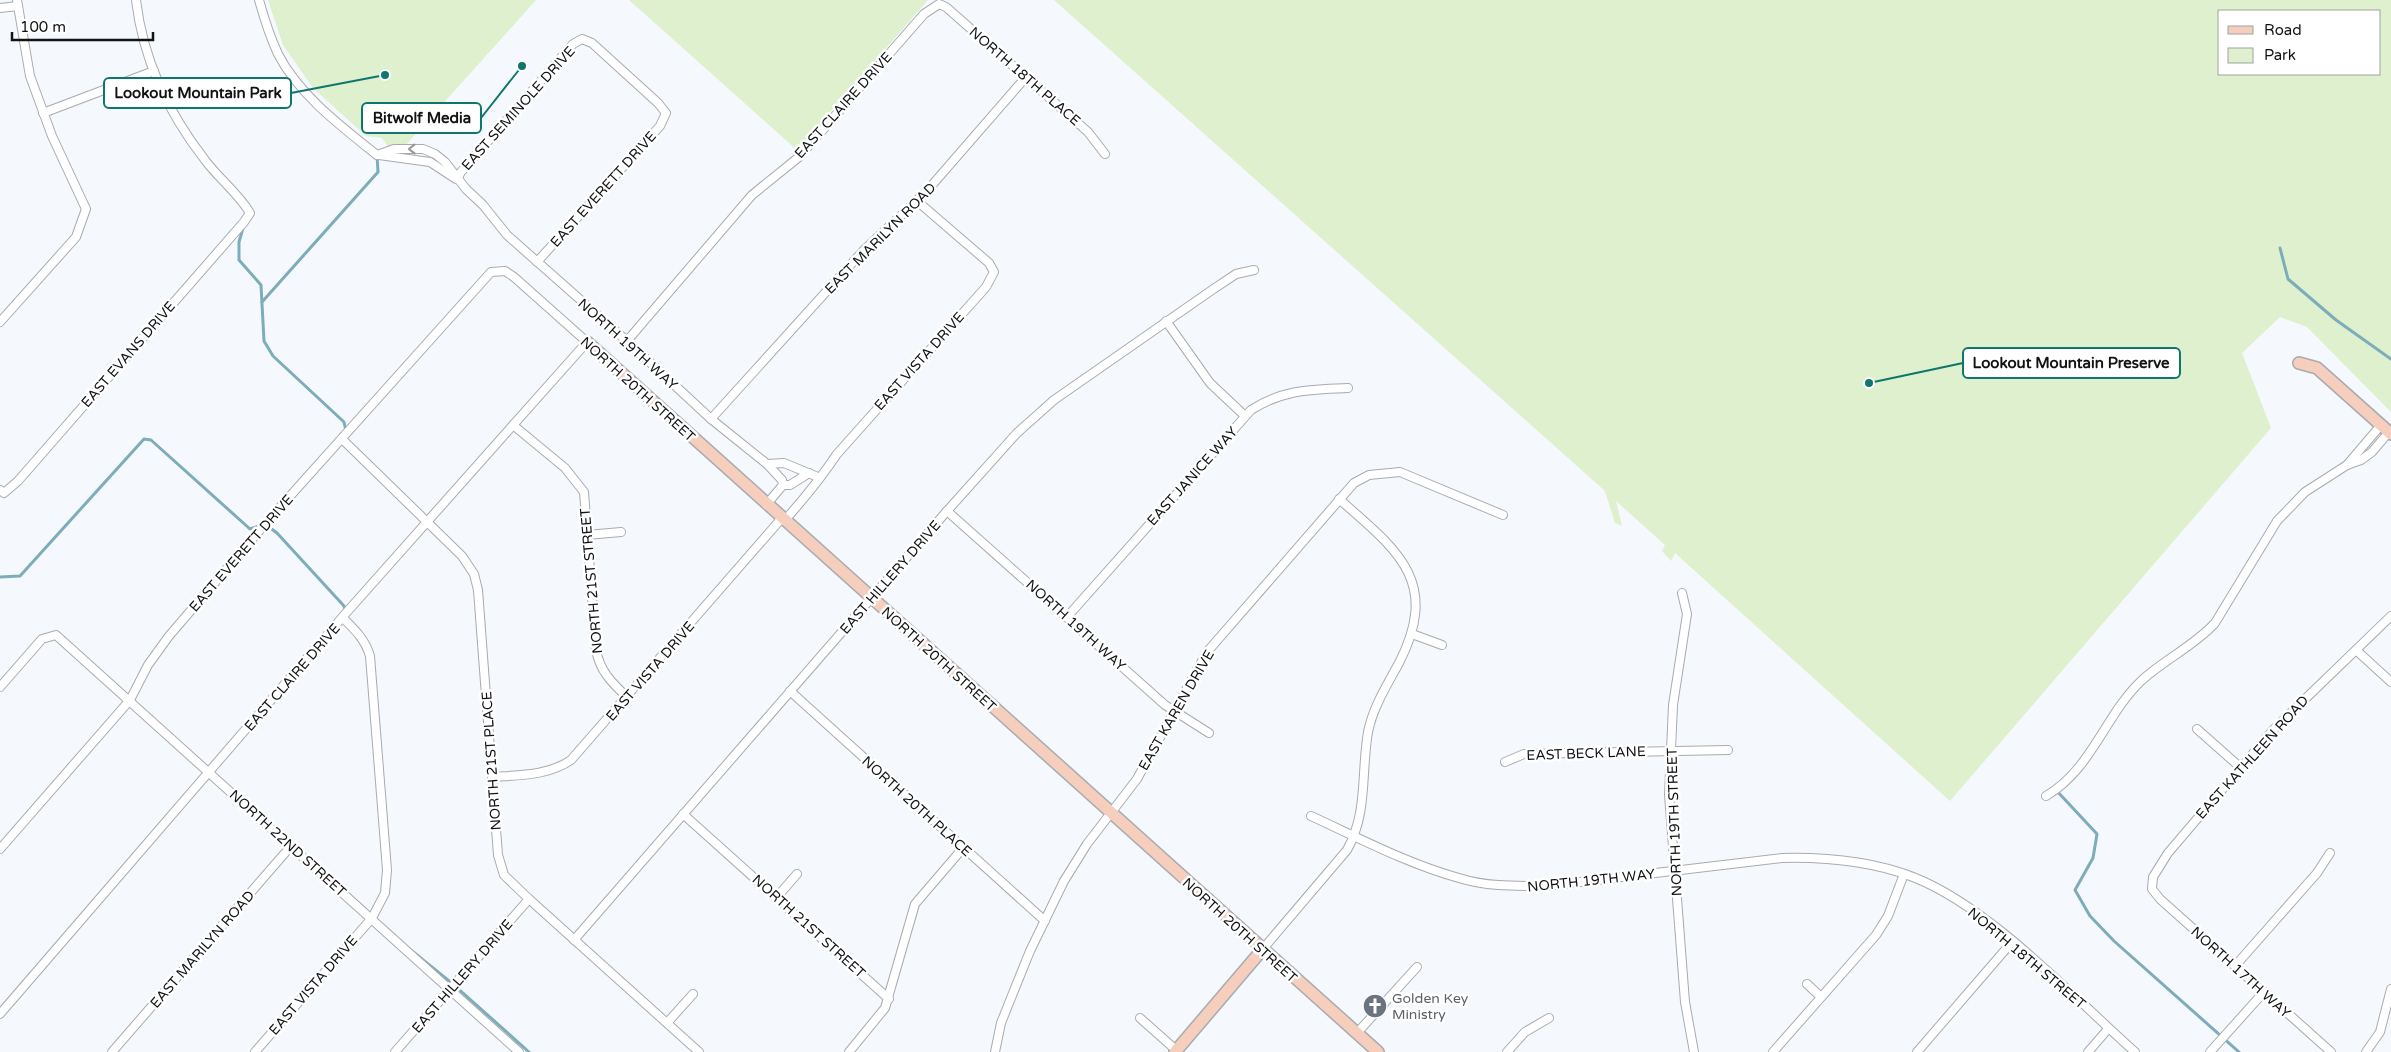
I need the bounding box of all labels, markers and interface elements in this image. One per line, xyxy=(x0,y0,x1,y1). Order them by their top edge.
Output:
scale bar xyxy=(12,10,154,42)
legend xyxy=(2218,10,2381,75)
text: 100 m xyxy=(20,18,66,36)
text: Road xyxy=(2264,21,2302,39)
street label: NORTH 18TH PLACE xyxy=(966,23,1084,129)
street label: EAST SEMINOLE DRIVE xyxy=(458,43,579,174)
text: Park xyxy=(2264,46,2296,64)
street label: EAST CLAIRE DRIVE xyxy=(791,49,896,162)
callout: Lookout Mountain Park xyxy=(104,78,291,108)
text: Lookout Mountain Park xyxy=(114,84,282,102)
callout: Bitwolf Media xyxy=(362,103,481,133)
text: Bitwolf Media xyxy=(373,109,471,127)
street label: EAST EVERETT DRIVE xyxy=(547,128,660,251)
one-way arrow xyxy=(408,144,416,154)
street label: EAST MARILYN ROAD xyxy=(821,179,940,298)
street label: NORTH 19TH WAY xyxy=(574,295,681,394)
street label: EAST EVANS DRIVE xyxy=(78,298,179,411)
street label: EAST VISTA DRIVE xyxy=(871,309,968,414)
street label: NORTH 20TH STREET xyxy=(577,333,699,446)
callout: Lookout Mountain Preserve xyxy=(1963,348,2180,378)
text: Lookout Mountain Preserve xyxy=(1973,354,2170,372)
street label: EAST JANICE WAY xyxy=(1144,423,1241,529)
street label: EAST EVERETT DRIVE xyxy=(186,491,297,615)
street label: NORTH 21ST STREET xyxy=(577,507,606,655)
street label: EAST HILLERY DRIVE xyxy=(836,517,944,638)
street label: NORTH 19TH WAY xyxy=(1022,576,1129,675)
street label: NORTH 20TH STREET xyxy=(878,603,1000,716)
street label: EAST VISTA DRIVE xyxy=(603,618,698,725)
street label: EAST CLAIRE DRIVE xyxy=(241,620,344,735)
street label: EAST KAREN DRIVE xyxy=(1135,647,1218,773)
street label: NORTH 21ST PLACE xyxy=(478,691,505,831)
street label: EAST KATHLEEN ROAD xyxy=(2192,692,2312,823)
street label: EAST BECK LANE xyxy=(1526,743,1646,764)
street label: NORTH 19TH STREET xyxy=(1663,747,1686,897)
street label: NORTH 20TH PLACE xyxy=(858,753,975,860)
street label: NORTH 22ND STREET xyxy=(226,786,350,901)
street label: NORTH 19TH WAY xyxy=(1526,865,1656,896)
street label: NORTH 21ST STREET xyxy=(749,871,869,982)
street label: NORTH 20TH STREET xyxy=(1179,874,1301,987)
street label: EAST MARILYN ROAD xyxy=(147,887,258,1012)
street label: NORTH 18TH STREET xyxy=(1964,904,2089,1013)
street label: EAST HILLERY DRIVE xyxy=(408,916,516,1037)
street label: NORTH 17TH WAY xyxy=(2187,923,2294,1022)
street label: EAST VISTA DRIVE xyxy=(266,932,361,1039)
place label: Golden Key Ministry xyxy=(1392,990,1469,1023)
church icon: Golden Key Ministry xyxy=(1362,993,1388,1019)

